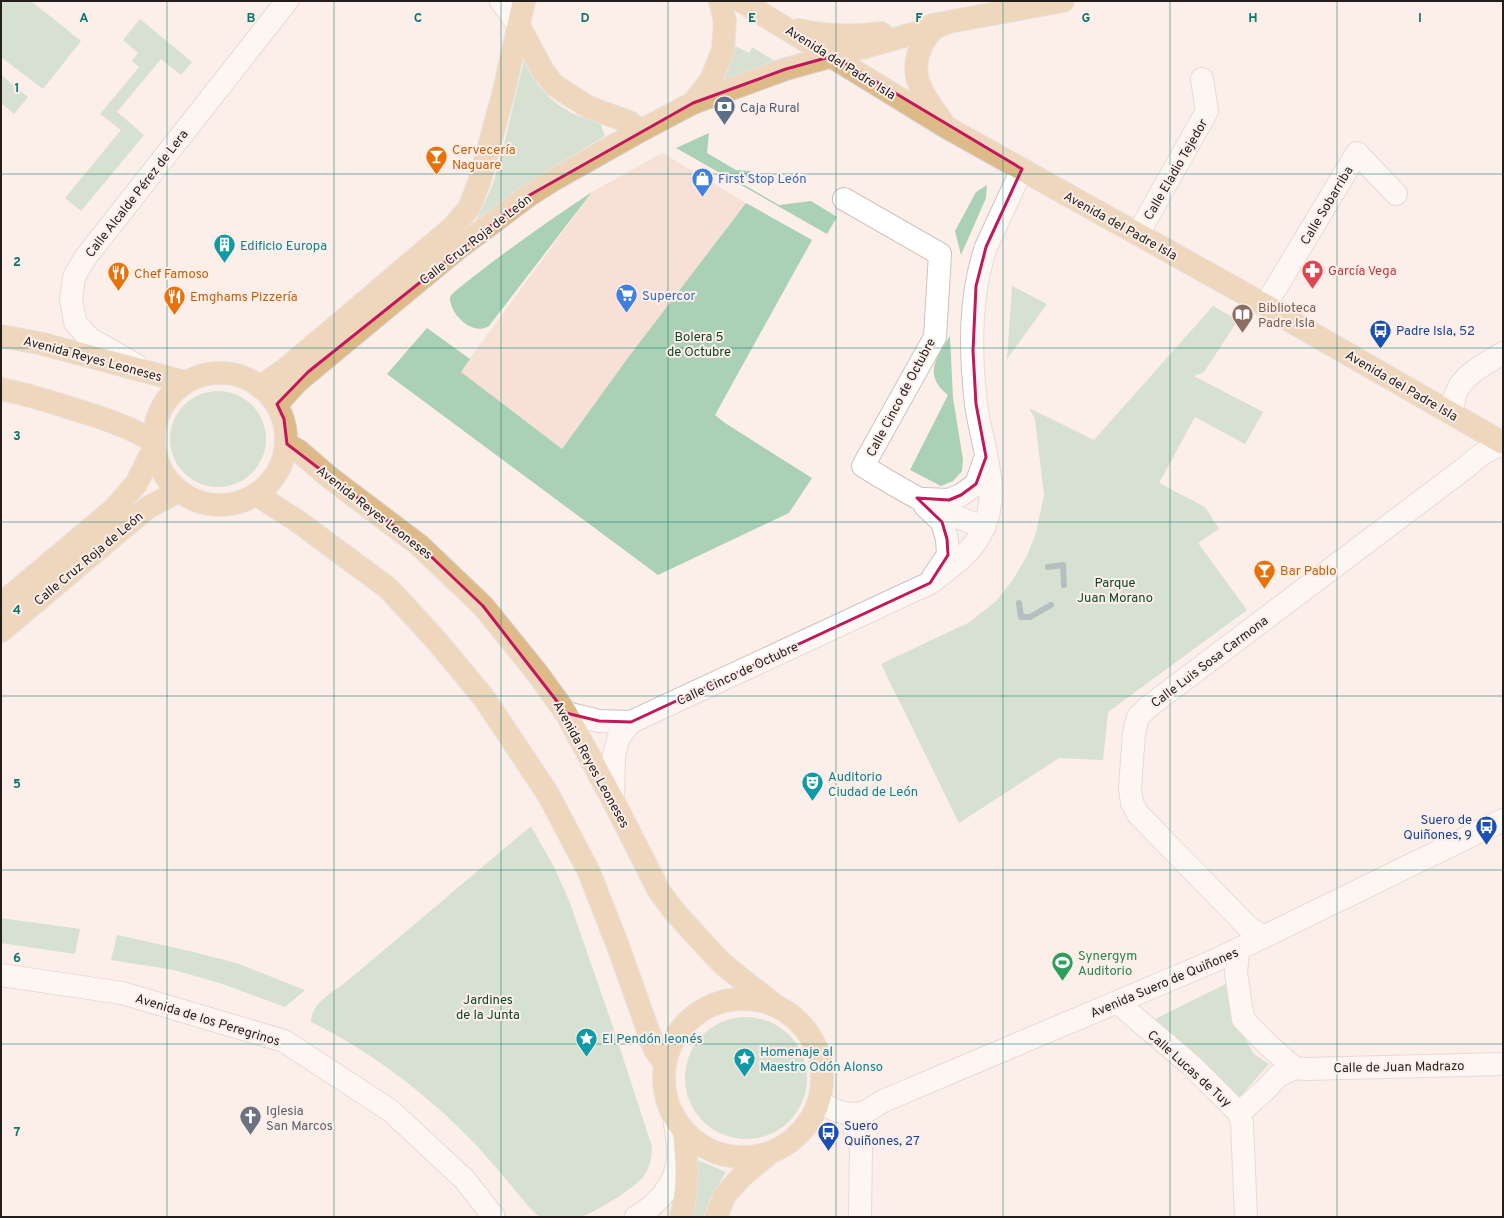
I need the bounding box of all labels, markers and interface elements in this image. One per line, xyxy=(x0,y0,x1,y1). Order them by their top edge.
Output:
text: A xyxy=(79,11,89,27)
text: B xyxy=(247,11,256,27)
text: C xyxy=(414,11,422,27)
text: D xyxy=(580,11,590,27)
text: E xyxy=(748,11,756,27)
text: F xyxy=(915,11,923,27)
text: G xyxy=(1082,11,1091,27)
text: H xyxy=(1248,11,1258,27)
text: I xyxy=(1418,11,1422,27)
street label: Avenida del Padre Isla xyxy=(782,23,898,104)
text: 1 xyxy=(14,81,20,97)
bank icon: Caja Rural xyxy=(711,94,737,127)
place label: Caja Rural xyxy=(740,101,800,117)
street label: Calle Eladio Tejedor xyxy=(1141,117,1212,223)
street label: Calle Alcalde Pérez de Lera xyxy=(83,127,192,261)
bar icon: Cervecería Naguare xyxy=(424,143,450,176)
place label: Cervecería Naguare xyxy=(452,143,516,174)
street label: Calle Sobarriba xyxy=(1298,164,1357,248)
shop icon: First Stop León xyxy=(690,165,716,198)
place label: First Stop León xyxy=(718,172,807,188)
street label: Avenida del Padre Isla xyxy=(1060,189,1180,265)
street label: Calle Cruz Roja de León xyxy=(417,192,535,289)
building icon: Edificio Europa xyxy=(212,232,238,265)
place label: Edificio Europa xyxy=(240,239,327,255)
text: 2 xyxy=(13,255,21,271)
pharmacy icon: García Vega xyxy=(1299,257,1325,290)
restaurant icon: Chef Famoso xyxy=(105,260,131,293)
place label: García Vega xyxy=(1328,264,1397,280)
place label: Chef Famoso xyxy=(134,267,209,283)
supermarket icon: Supercor xyxy=(614,282,640,315)
restaurant icon: Emghams Pizzería xyxy=(161,283,187,316)
place label: Supercor xyxy=(642,289,695,305)
place label: Emghams Pizzería xyxy=(190,290,298,306)
library icon: Biblioteca Padre Isla xyxy=(1229,301,1255,334)
place label: Biblioteca Padre Isla xyxy=(1258,301,1316,332)
bus stop icon: Padre Isla, 52 xyxy=(1368,317,1394,350)
place label: Padre Isla, 52 xyxy=(1396,324,1475,340)
park label: Bolera 5 de Octubre xyxy=(667,330,731,361)
street label: Avenida Reyes Leoneses xyxy=(22,334,163,386)
street label: Calle Cinco de Octubre xyxy=(864,336,940,460)
street label: Avenida del Padre Isla xyxy=(1342,348,1460,425)
text: 3 xyxy=(13,429,21,445)
street label: Avenida Reyes Leoneses xyxy=(313,463,435,564)
street label: Calle Cruz Roja de León xyxy=(31,509,147,610)
bar icon: Bar Pablo xyxy=(1252,557,1278,590)
place label: Bar Pablo xyxy=(1280,564,1337,580)
park label: Parque Juan Morano xyxy=(1077,576,1153,607)
text: 4 xyxy=(13,603,21,619)
street label: Calle Luis Sosa Carmona xyxy=(1148,613,1272,712)
street label: Calle Cinco de Octubre xyxy=(675,640,801,710)
street label: Avenida Reyes Leoneses xyxy=(549,699,632,831)
theatre icon: Auditorio Ciudad de León xyxy=(799,770,825,803)
place label: Auditorio Ciudad de León xyxy=(828,770,918,801)
text: 5 xyxy=(13,777,21,793)
place label: Suero de Quiñones, 9 xyxy=(1403,813,1472,844)
bus stop icon: Suero de Quiñones, 9 xyxy=(1474,813,1500,846)
street label: Avenida Suero de Quiñones xyxy=(1088,945,1241,1022)
sports icon: Synergym Auditorio xyxy=(1049,949,1075,982)
place label: Synergym Auditorio xyxy=(1078,949,1137,980)
text: 6 xyxy=(13,951,21,967)
street label: Avenida de los Peregrinos xyxy=(133,991,282,1051)
park label: Jardines de la Junta xyxy=(456,993,520,1024)
place icon: El Pendón leonés xyxy=(573,1025,599,1058)
street label: Calle Lucas de Tuy xyxy=(1143,1028,1234,1111)
place label: El Pendón leonés xyxy=(602,1032,702,1048)
place icon: Homenaje al Maestro Odón Alonso xyxy=(732,1045,758,1078)
place label: Homenaje al Maestro Odón Alonso xyxy=(760,1045,883,1076)
street label: Calle de Juan Madrazo xyxy=(1333,1059,1465,1077)
church icon: Iglesia San Marcos xyxy=(238,1104,264,1137)
place label: Iglesia San Marcos xyxy=(266,1104,333,1135)
bus stop icon: Suero Quiñones, 27 xyxy=(815,1119,841,1152)
place label: Suero Quiñones, 27 xyxy=(844,1119,920,1150)
text: 7 xyxy=(14,1125,21,1141)

